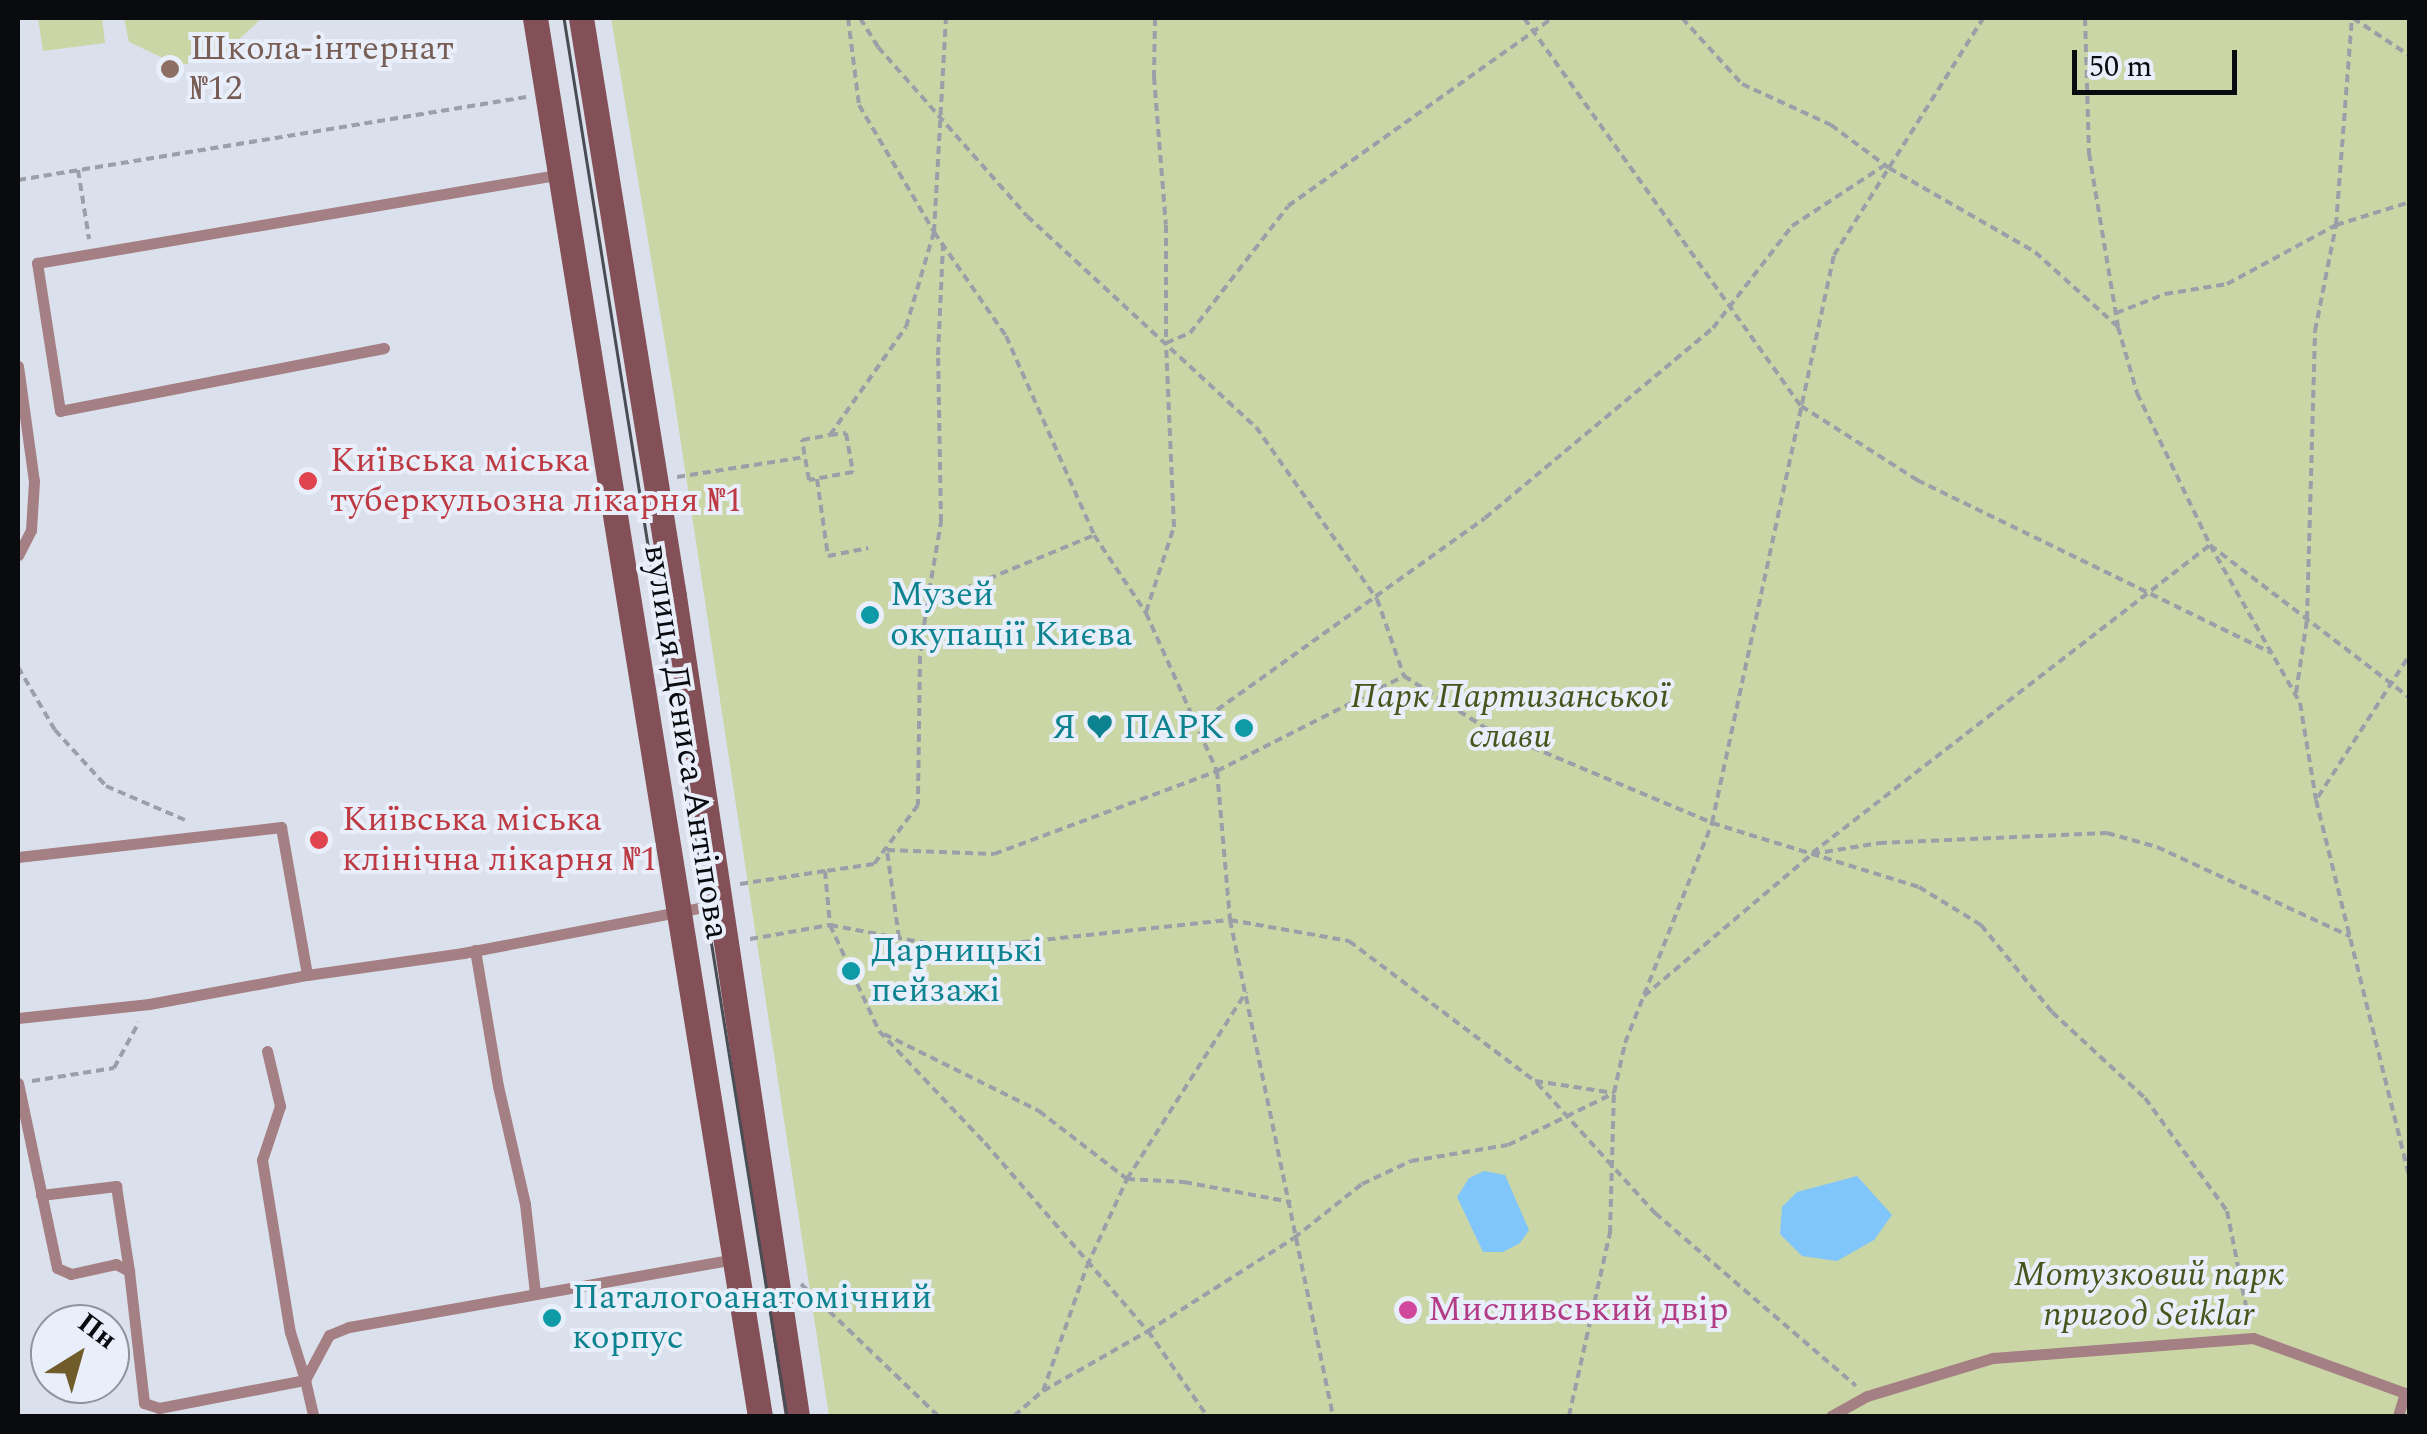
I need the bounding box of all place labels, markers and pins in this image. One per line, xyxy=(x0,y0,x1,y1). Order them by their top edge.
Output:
place label: Школа-інтернат №12 xyxy=(190,28,454,110)
marker: Школа-інтернат №12 xyxy=(159,58,181,80)
place label: Київська міська туберкульозна лікарня №1 xyxy=(330,440,742,522)
marker: Київська міська туберкульозна лікарня №1 xyxy=(295,468,321,494)
place label: Музей окупації Києва xyxy=(890,574,1133,656)
marker: Музей окупації Києва xyxy=(859,604,881,626)
place label: Я ♥ ПАРК xyxy=(1052,707,1224,749)
marker: Я ♥ ПАРК xyxy=(1233,717,1255,739)
place label: Київська міська клінічна лікарня №1 xyxy=(342,799,657,881)
marker: Київська міська клінічна лікарня №1 xyxy=(306,827,332,853)
place label: Дарницькі пейзажі xyxy=(871,930,1043,1012)
marker: Дарницькі пейзажі xyxy=(840,960,862,982)
place label: Паталогоанатомічний корпус xyxy=(572,1277,932,1359)
place label: Мисливський двір xyxy=(1428,1289,1729,1331)
marker: Мисливський двір xyxy=(1397,1299,1419,1321)
marker: Паталогоанатомічний корпус xyxy=(541,1307,563,1329)

